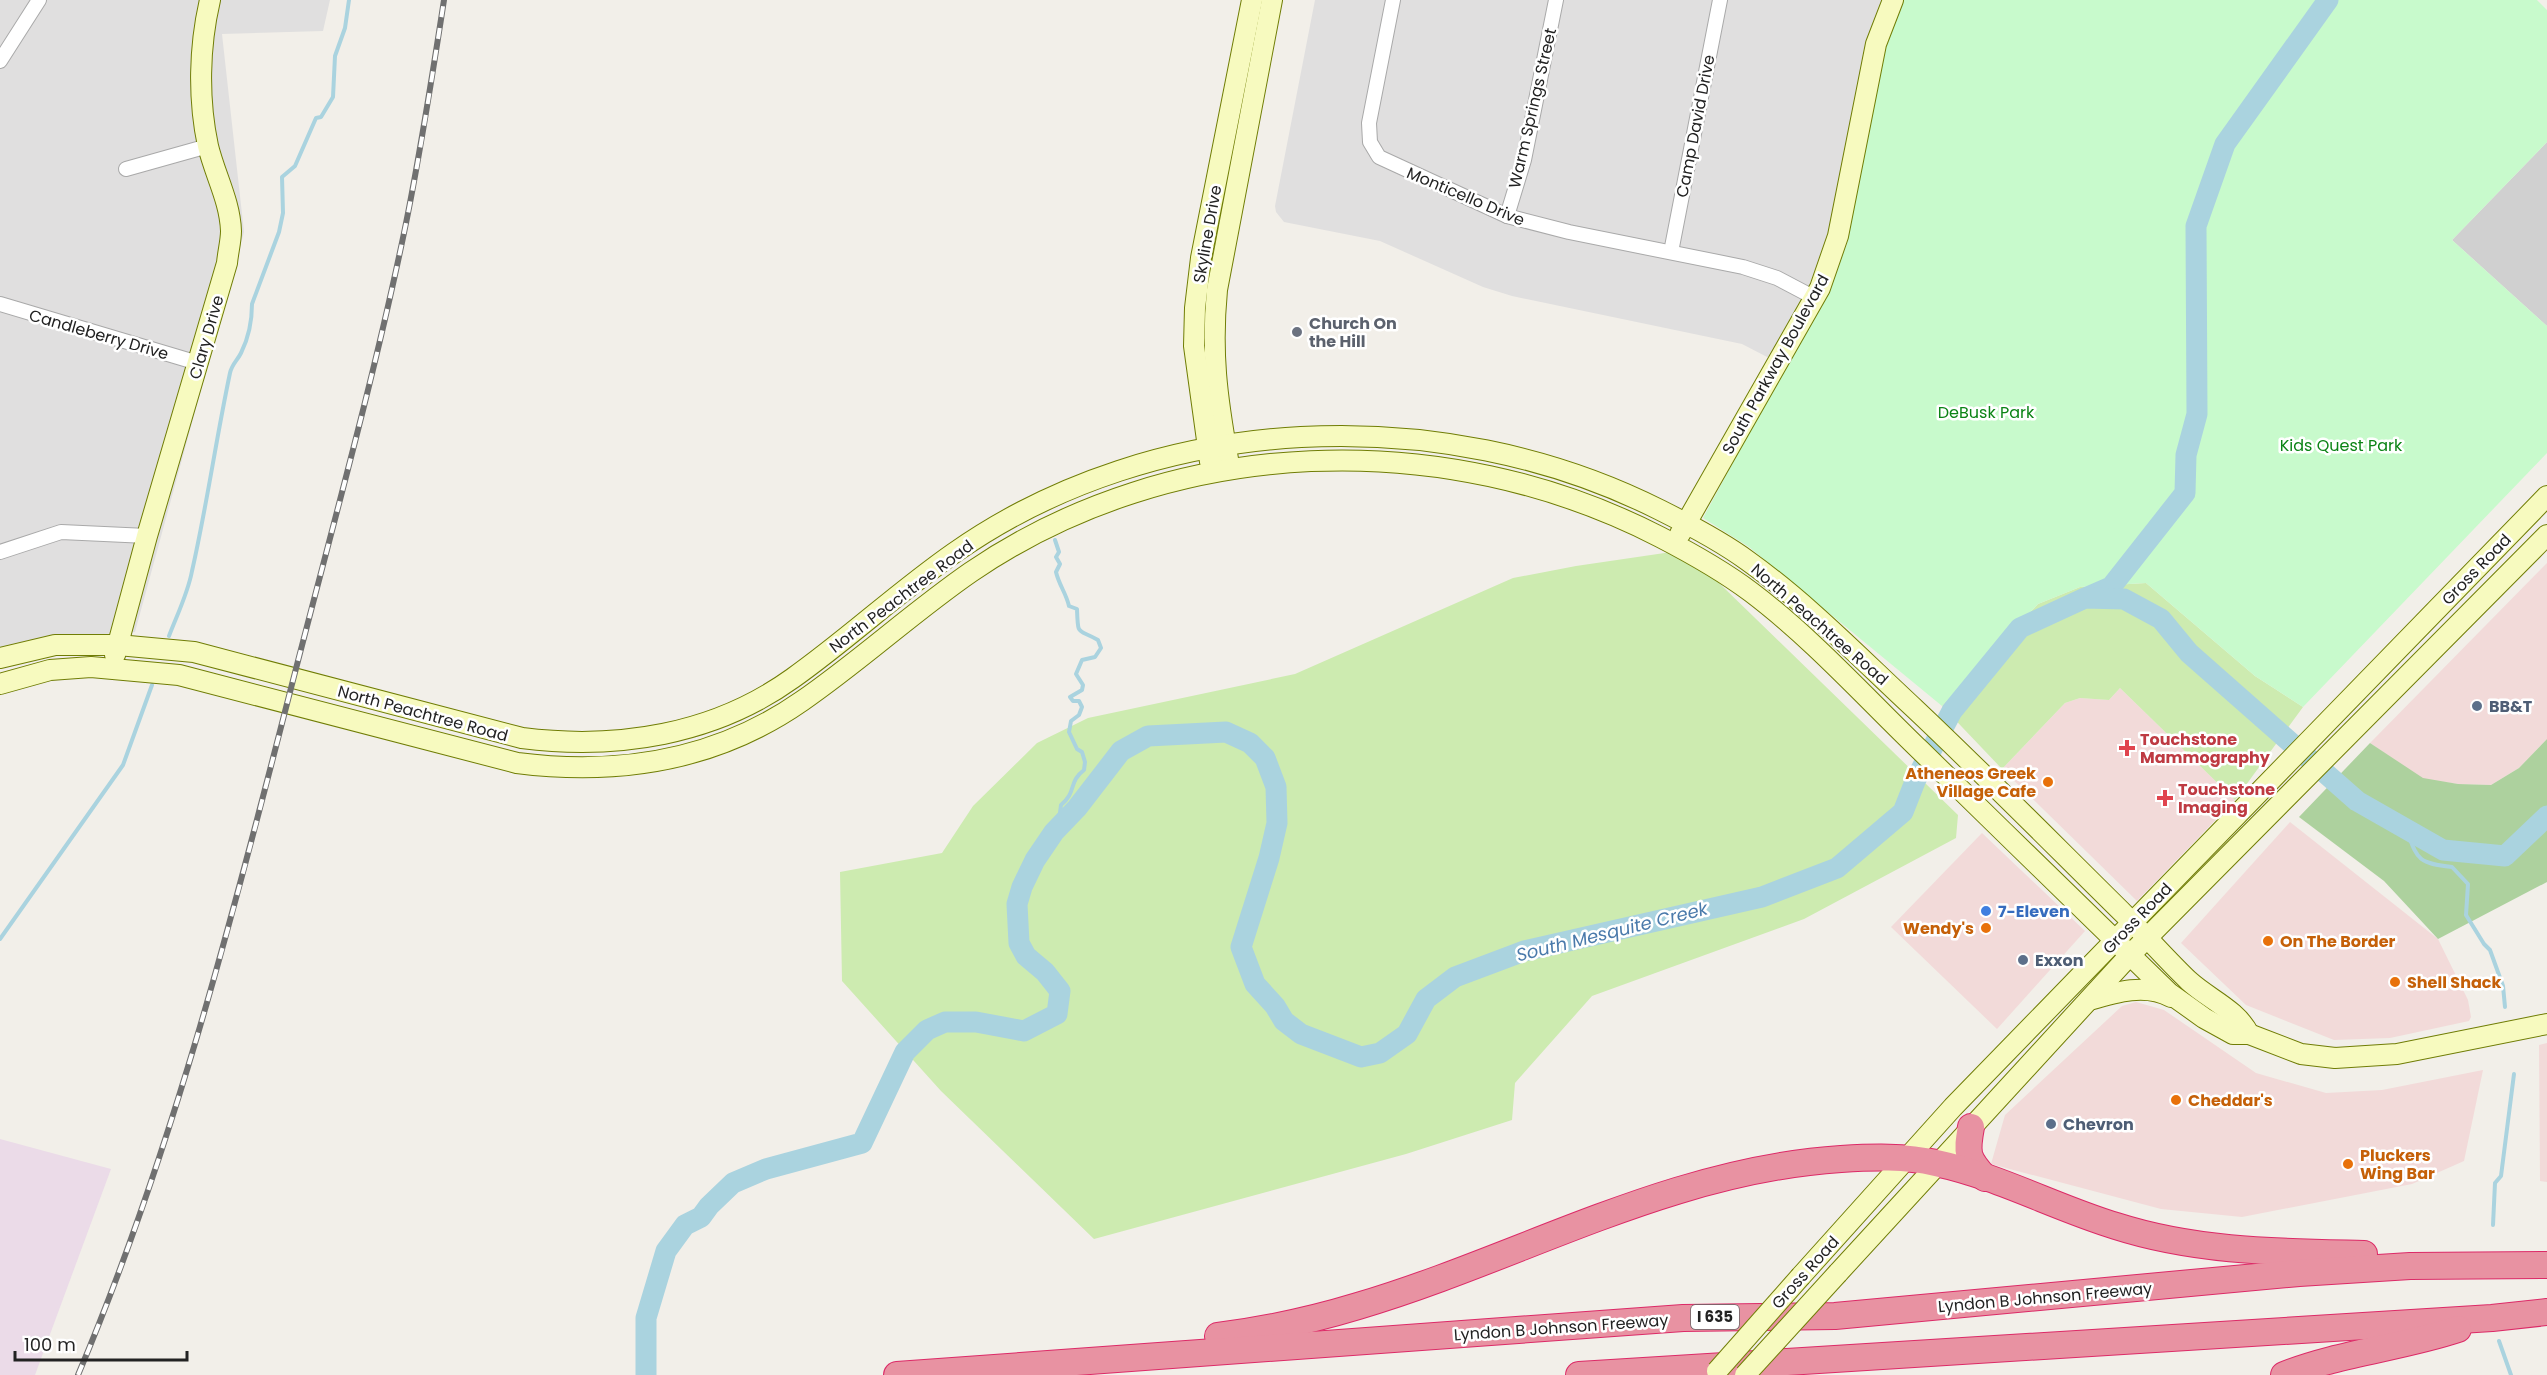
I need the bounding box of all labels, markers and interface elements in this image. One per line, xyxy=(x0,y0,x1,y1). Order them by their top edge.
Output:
street label: Warm Springs Street xyxy=(1503,26,1562,190)
street label: Camp David Drive xyxy=(1670,53,1721,199)
street label: Monticello Drive xyxy=(1403,161,1528,232)
street label: Skyline Drive xyxy=(1188,183,1227,285)
street label: South Parkway Boulevard xyxy=(1716,270,1835,458)
street label: Clary Drive xyxy=(184,292,229,382)
street label: Candleberry Drive xyxy=(26,304,171,365)
place label: Church On the Hill xyxy=(1309,312,1397,353)
marker: Church On the Hill xyxy=(1290,325,1304,339)
park label: DeBusk Park xyxy=(1938,401,2035,424)
park label: Kids Quest Park xyxy=(2280,434,2403,457)
street label: Gross Road xyxy=(2436,529,2516,610)
street label: North Peachtree Road xyxy=(824,534,978,658)
street label: North Peachtree Road xyxy=(1746,558,1893,691)
street label: North Peachtree Road xyxy=(335,680,510,747)
place label: BB&T xyxy=(2489,695,2533,718)
marker: BB&T xyxy=(2470,699,2484,713)
place label: Touchstone Mammography xyxy=(2140,728,2271,769)
marker: Touchstone Mammography xyxy=(2118,739,2136,757)
place label: Atheneos Greek Village Cafe xyxy=(1905,762,2036,803)
marker: Atheneos Greek Village Cafe xyxy=(2041,775,2055,789)
place label: Touchstone Imaging xyxy=(2178,778,2275,819)
marker: Touchstone Imaging xyxy=(2156,789,2174,807)
street label: Gross Road xyxy=(2097,878,2177,959)
water label: South Mesquite Creek xyxy=(1514,895,1711,967)
place label: 7-Eleven xyxy=(1998,900,2070,923)
marker: 7-Eleven xyxy=(1979,904,1993,918)
place label: Wendy's xyxy=(1903,917,1974,940)
marker: Wendy's xyxy=(1979,921,1993,935)
place label: On The Border xyxy=(2280,930,2396,953)
marker: On The Border xyxy=(2261,934,2275,948)
place label: Exxon xyxy=(2035,949,2083,972)
marker: Exxon xyxy=(2016,953,2030,967)
place label: Shell Shack xyxy=(2407,971,2501,994)
marker: Shell Shack xyxy=(2388,975,2402,989)
place label: Cheddar's xyxy=(2188,1089,2273,1112)
marker: Cheddar's xyxy=(2169,1093,2183,1107)
place label: Chevron xyxy=(2063,1113,2134,1136)
marker: Chevron xyxy=(2044,1117,2058,1131)
place label: Pluckers Wing Bar xyxy=(2360,1144,2435,1185)
marker: Pluckers Wing Bar xyxy=(2341,1157,2355,1171)
street label: Gross Road xyxy=(1766,1231,1844,1314)
street label: Lyndon B Johnson Freeway xyxy=(1937,1277,2153,1318)
road number: I 635 xyxy=(1691,1305,1739,1329)
street label: Lyndon B Johnson Freeway xyxy=(1453,1309,1669,1346)
scale bar xyxy=(15,1324,188,1362)
text: 100 m xyxy=(24,1332,76,1357)

